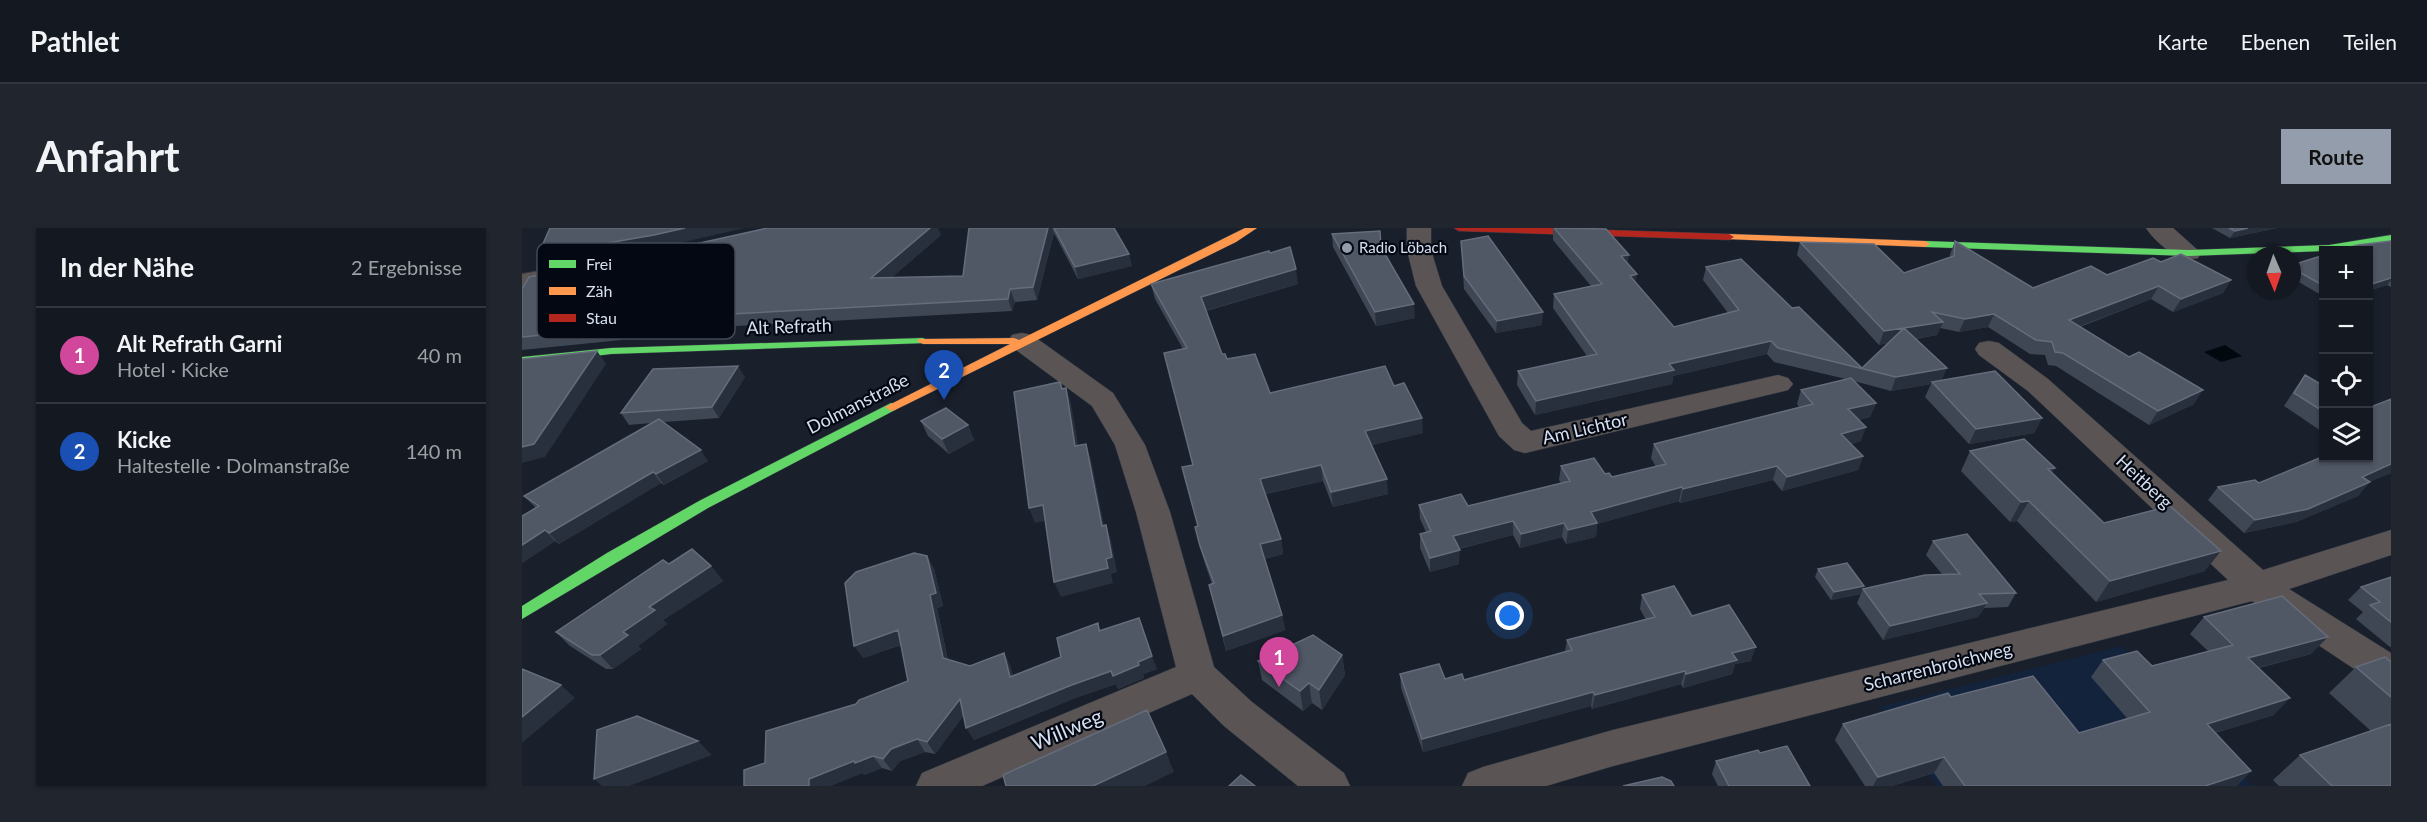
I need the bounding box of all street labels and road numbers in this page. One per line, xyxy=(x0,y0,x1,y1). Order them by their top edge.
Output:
street label: Alt Refrath xyxy=(746,314,832,338)
street label: Dolmanstraße xyxy=(803,368,912,438)
street label: Am Lichtor xyxy=(1540,407,1630,449)
street label: Heitberg xyxy=(2112,450,2177,513)
street label: Scharrenbroichweg xyxy=(1861,637,2014,695)
street label: Willweg xyxy=(1027,702,1106,755)

